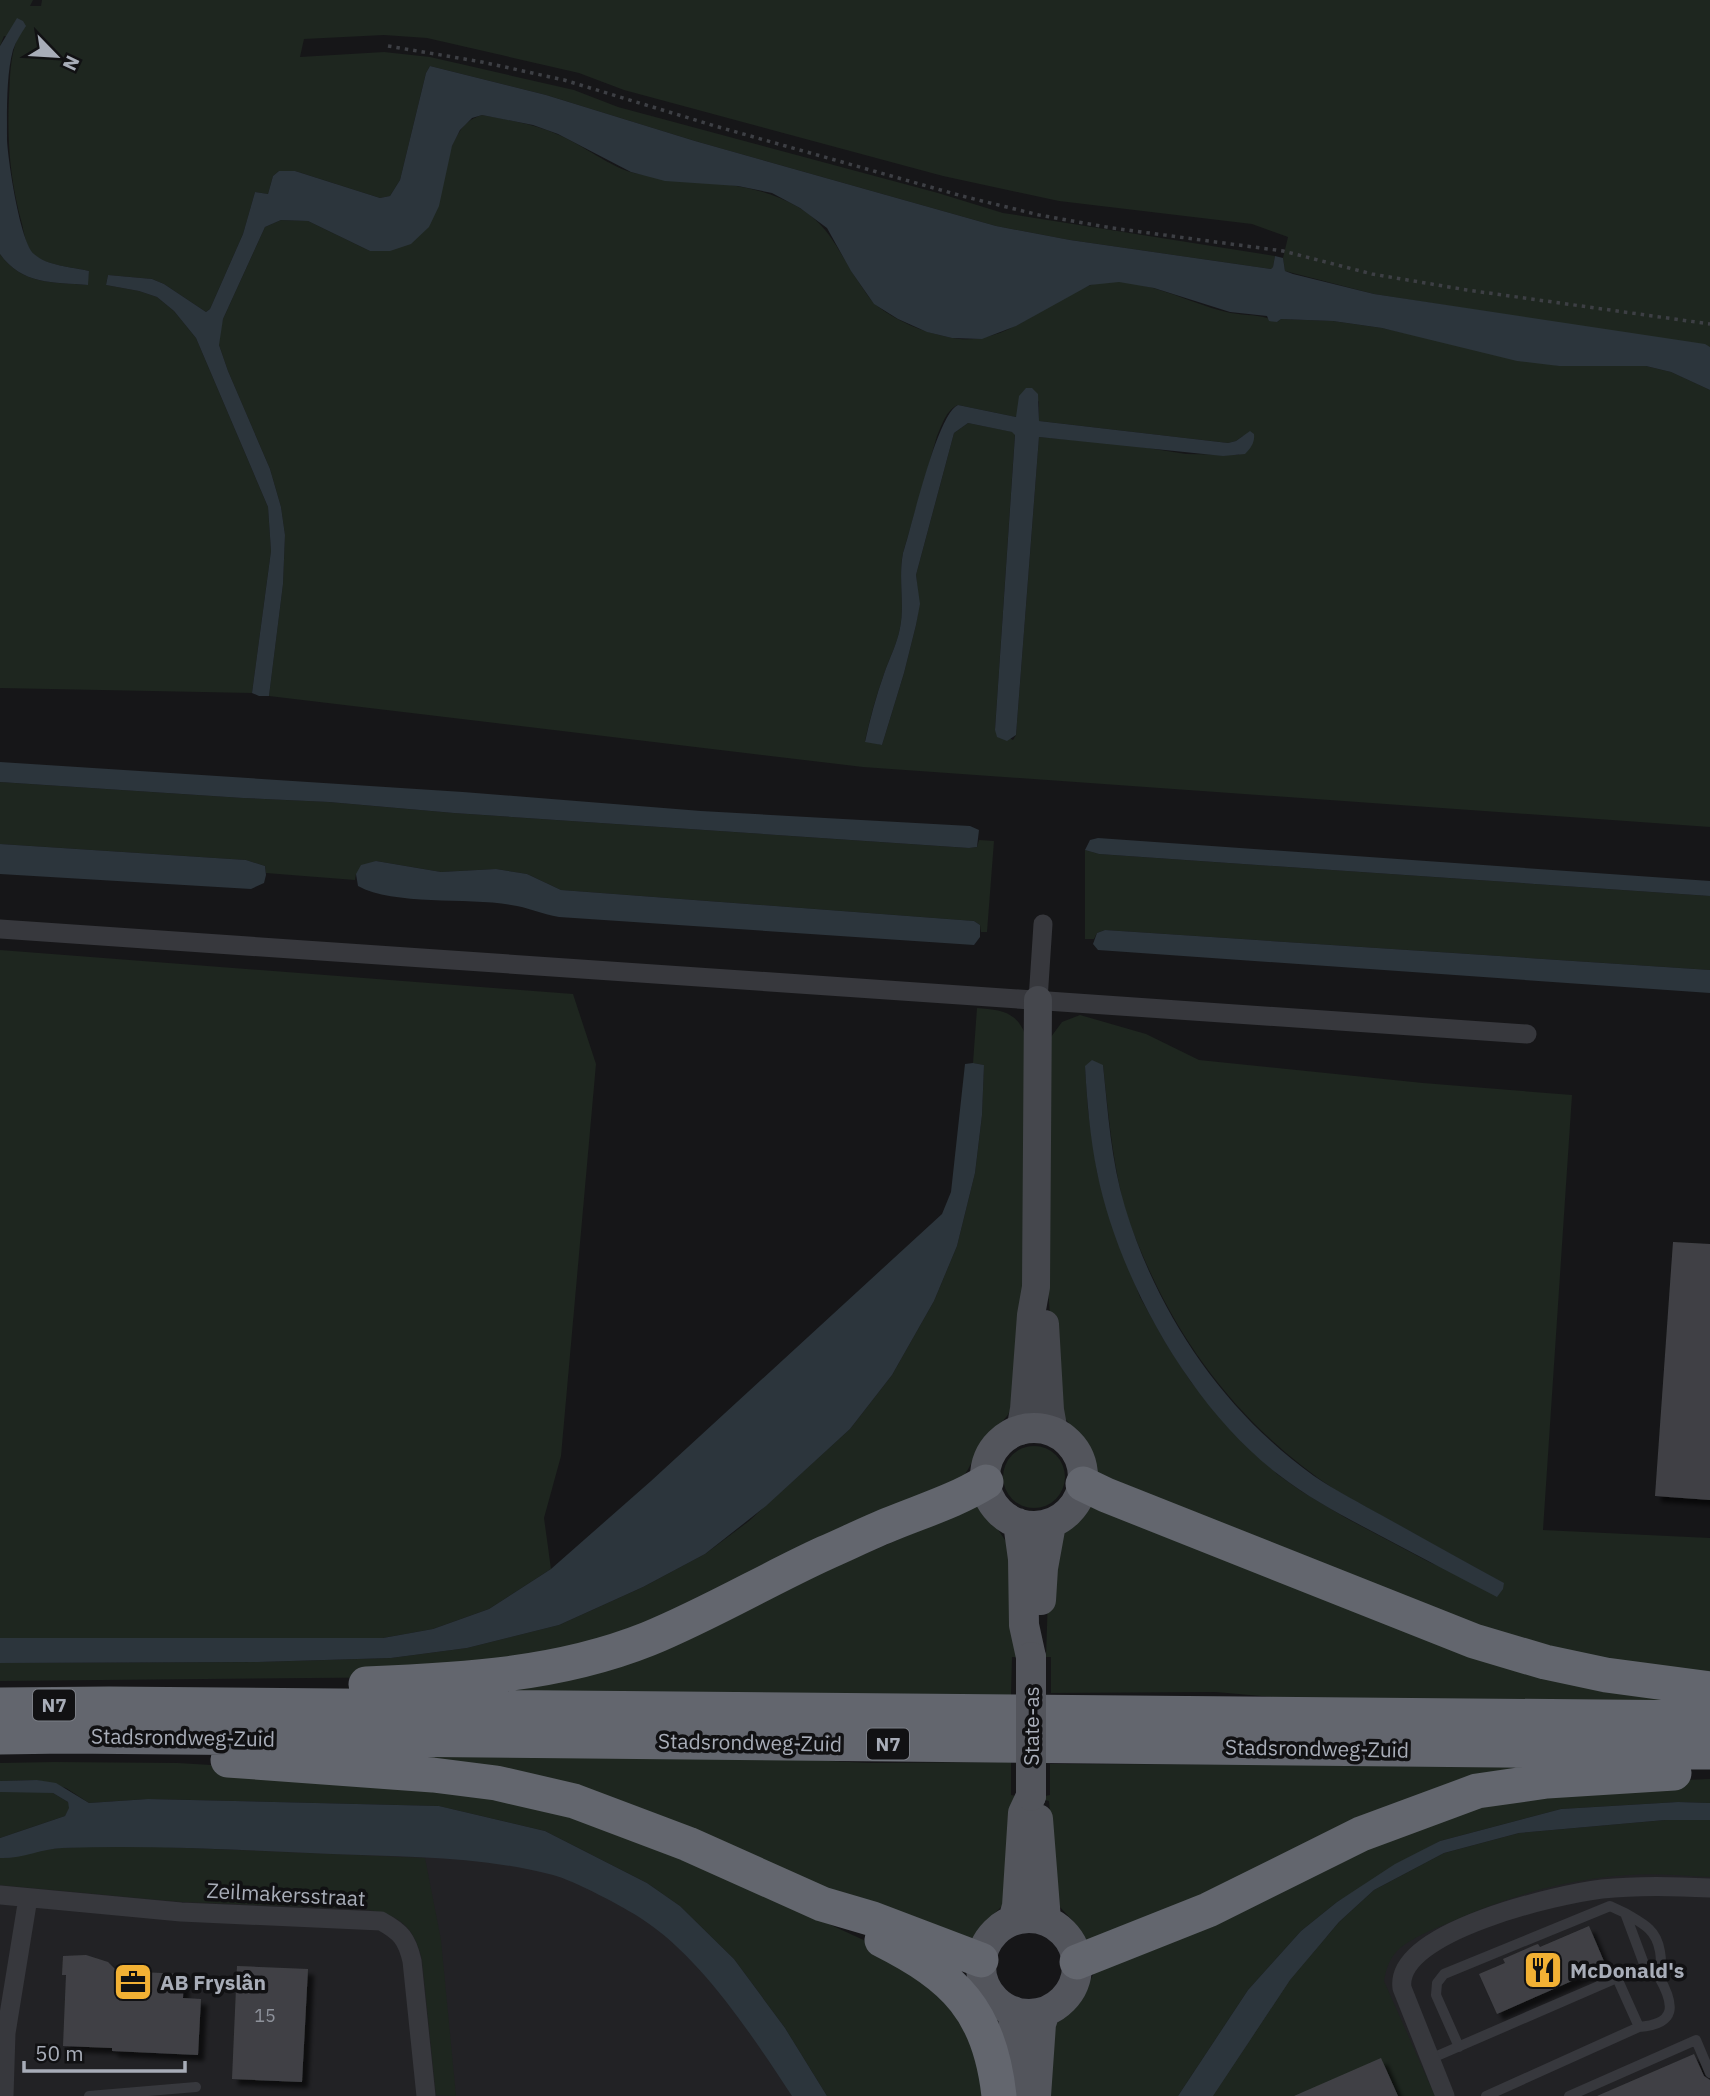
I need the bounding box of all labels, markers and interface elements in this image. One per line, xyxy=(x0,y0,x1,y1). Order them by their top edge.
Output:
north arrow xyxy=(21,21,91,91)
text: N xyxy=(58,52,85,74)
street label: State-as xyxy=(1017,1686,1045,1766)
road number: N7 xyxy=(33,1690,75,1721)
street label: Stadsrondweg-Zuid xyxy=(91,1721,275,1753)
street label: Stadsrondweg-Zuid xyxy=(658,1726,842,1758)
road number: N7 xyxy=(867,1728,909,1760)
street label: Stadsrondweg-Zuid xyxy=(1225,1732,1409,1764)
street label: Zeilmakersstraat xyxy=(206,1876,366,1912)
restaurant icon: McDonald's xyxy=(1522,1949,1564,1991)
place label: McDonald's xyxy=(1570,1956,1684,1984)
office icon: AB Fryslân xyxy=(112,1961,154,2003)
place label: AB Fryslân xyxy=(160,1968,266,1996)
house number: 15 xyxy=(254,2004,276,2027)
scale bar xyxy=(24,2030,186,2074)
text: 50 m xyxy=(35,2039,84,2067)

